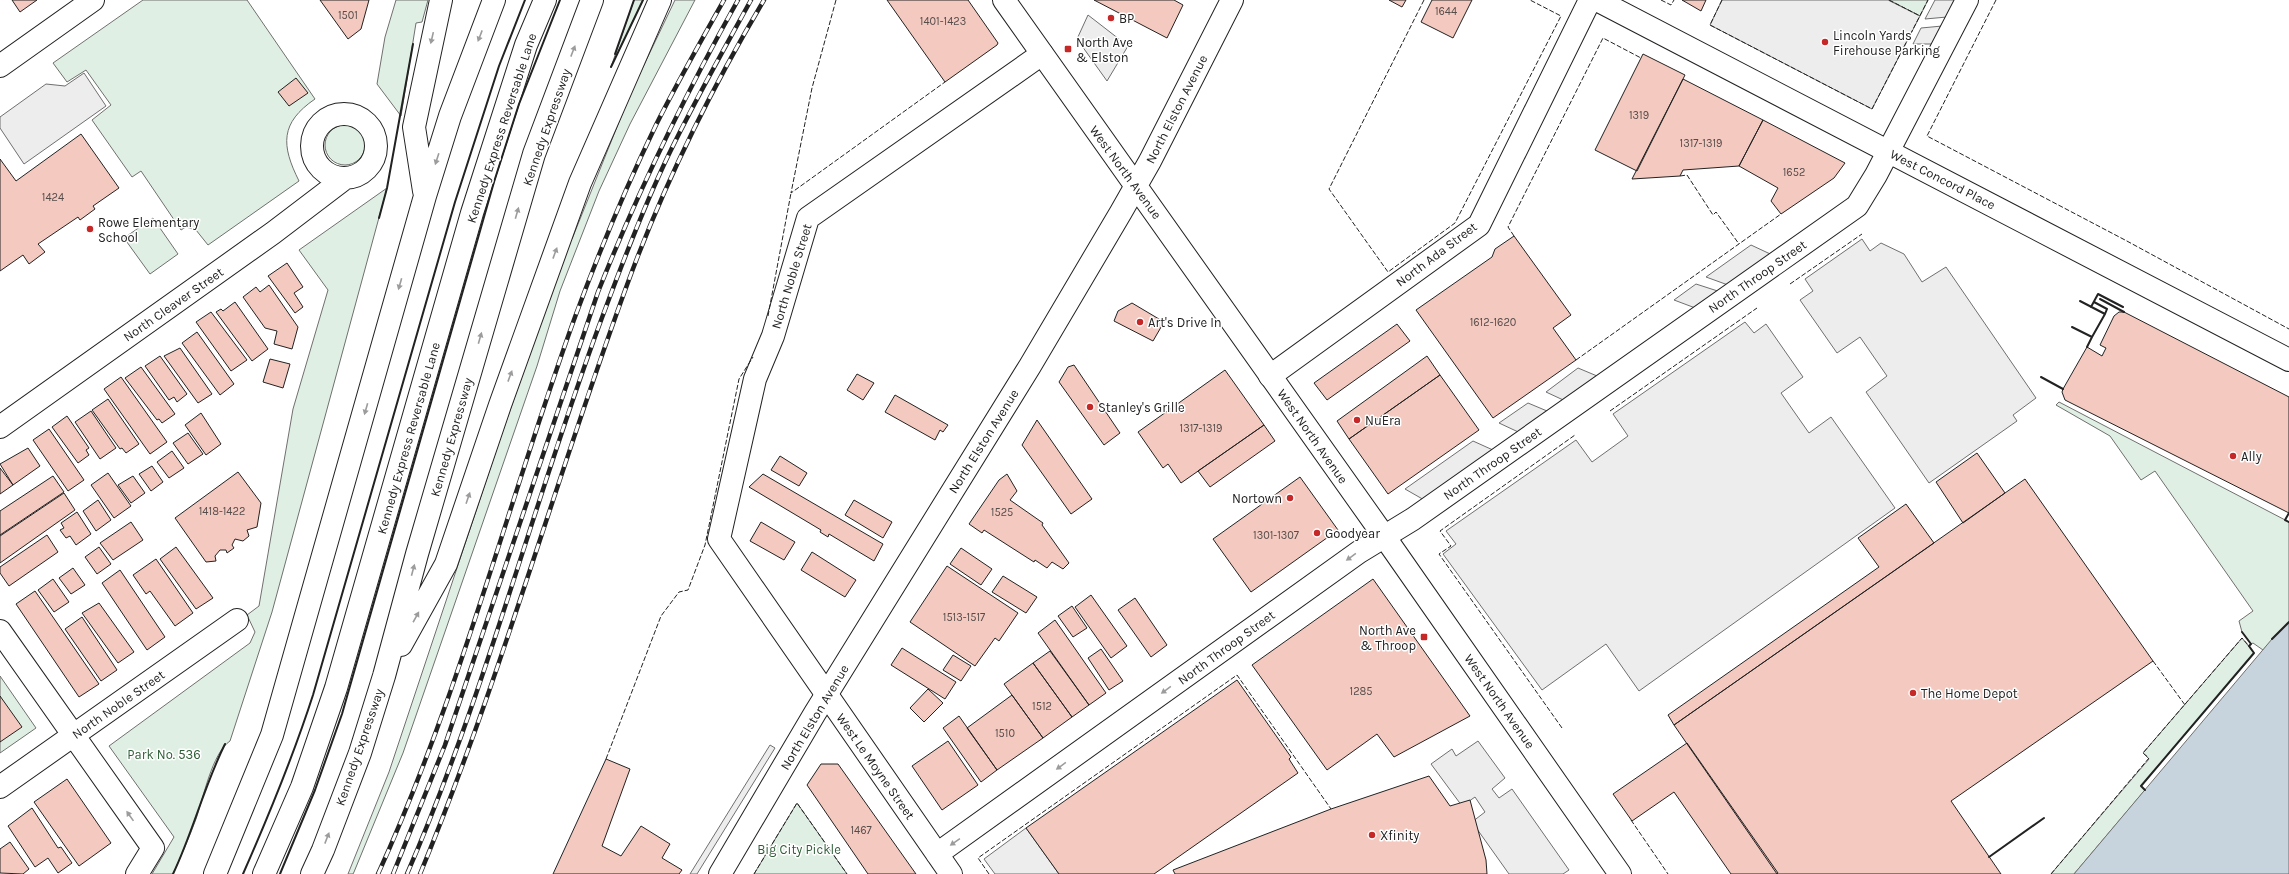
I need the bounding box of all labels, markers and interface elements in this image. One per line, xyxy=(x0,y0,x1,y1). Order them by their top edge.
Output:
house number: 1644 xyxy=(1435,5,1457,18)
house number: 1501 xyxy=(338,9,358,22)
place label: BP xyxy=(1119,11,1134,26)
marker: BP xyxy=(1106,13,1116,23)
house number: 1401-1423 xyxy=(920,15,966,28)
place label: Lincoln Yards Firehouse Parking xyxy=(1833,28,1941,58)
street label: Kennedy Express Reversable Lane xyxy=(464,31,539,225)
one-way arrow xyxy=(477,31,483,43)
one-way arrow xyxy=(428,32,434,44)
place label: North Ave & Elston xyxy=(1076,35,1133,65)
marker: Lincoln Yards Firehouse Parking xyxy=(1820,37,1830,47)
marker: North Ave & Elston xyxy=(1063,44,1073,54)
one-way arrow xyxy=(571,45,577,57)
street label: North Elston Avenue xyxy=(1143,52,1211,166)
street label: Kennedy Expressway xyxy=(519,67,574,188)
house number: 1319 xyxy=(1629,109,1649,122)
street label: West North Avenue xyxy=(1087,123,1165,222)
house number: 1317-1319 xyxy=(1680,137,1722,150)
street label: West Concord Place xyxy=(1888,146,1998,213)
one-way arrow xyxy=(434,153,440,165)
house number: 1652 xyxy=(1783,166,1805,179)
house number: 1424 xyxy=(42,191,64,204)
one-way arrow xyxy=(514,207,520,219)
place label: Rowe Elementary School xyxy=(98,215,199,245)
street label: North Ada Street xyxy=(1393,219,1480,290)
street label: North Noble Street xyxy=(768,222,815,331)
marker: Rowe Elementary School xyxy=(85,224,95,234)
street label: North Throop Street xyxy=(1705,237,1809,316)
one-way arrow xyxy=(552,247,558,259)
street label: North Cleaver Street xyxy=(120,264,226,345)
one-way arrow xyxy=(397,277,403,290)
place label: Art's Drive In xyxy=(1148,315,1222,330)
house number: 1612-1620 xyxy=(1470,316,1516,329)
marker: Art's Drive In xyxy=(1135,317,1145,327)
one-way arrow xyxy=(477,332,483,344)
street label: Kennedy Express Reversable Lane xyxy=(374,340,443,536)
one-way arrow xyxy=(508,369,514,381)
street label: Kennedy Expressway xyxy=(427,376,476,498)
street label: North Elston Avenue xyxy=(945,386,1022,496)
street label: West North Avenue xyxy=(1274,386,1351,487)
place label: Stanley's Grille xyxy=(1098,400,1185,415)
marker: Stanley's Grille xyxy=(1085,402,1095,412)
one-way arrow xyxy=(362,403,368,415)
place label: NuEra xyxy=(1365,413,1401,428)
marker: NuEra xyxy=(1352,415,1362,425)
house number: 1317-1319 xyxy=(1180,422,1222,435)
street label: North Throop Street xyxy=(1440,424,1544,503)
place label: Ally xyxy=(2241,449,2262,464)
marker: Ally xyxy=(2228,451,2238,461)
place label: Nortown xyxy=(1232,491,1282,506)
one-way arrow xyxy=(465,492,471,504)
marker: Nortown xyxy=(1285,493,1295,503)
house number: 1418-1422 xyxy=(199,505,245,518)
house number: 1525 xyxy=(991,506,1013,519)
place label: Goodyear xyxy=(1325,526,1380,541)
marker: Goodyear xyxy=(1312,528,1322,538)
house number: 1301-1307 xyxy=(1253,529,1299,542)
one-way arrow xyxy=(1346,553,1357,561)
one-way arrow xyxy=(410,564,416,577)
street label: North Throop Street xyxy=(1175,607,1278,688)
one-way arrow xyxy=(413,611,420,623)
house number: 1513-1517 xyxy=(943,611,985,624)
place label: North Ave & Throop xyxy=(1359,623,1416,653)
marker: North Ave & Throop xyxy=(1419,632,1429,642)
street label: West North Avenue xyxy=(1461,651,1538,752)
street label: North Elston Avenue xyxy=(777,662,852,773)
street label: North Noble Street xyxy=(69,667,167,742)
house number: 1285 xyxy=(1350,685,1372,698)
one-way arrow xyxy=(1161,686,1172,695)
place label: The Home Depot xyxy=(1921,686,2018,701)
street label: Kennedy Expressway xyxy=(332,687,387,808)
marker: The Home Depot xyxy=(1908,688,1918,698)
house number: 1512 xyxy=(1032,700,1052,713)
street label: West Le Moyne Street xyxy=(833,710,918,822)
house number: 1510 xyxy=(995,727,1015,740)
park label: Park No. 536 xyxy=(127,747,201,762)
one-way arrow xyxy=(1055,762,1066,770)
one-way arrow xyxy=(126,811,134,821)
house number: 1467 xyxy=(850,824,872,837)
place label: Xfinity xyxy=(1380,828,1419,843)
marker: Xfinity xyxy=(1367,830,1377,840)
one-way arrow xyxy=(325,832,331,844)
one-way arrow xyxy=(949,837,960,846)
park label: Big City Pickle xyxy=(757,842,841,857)

